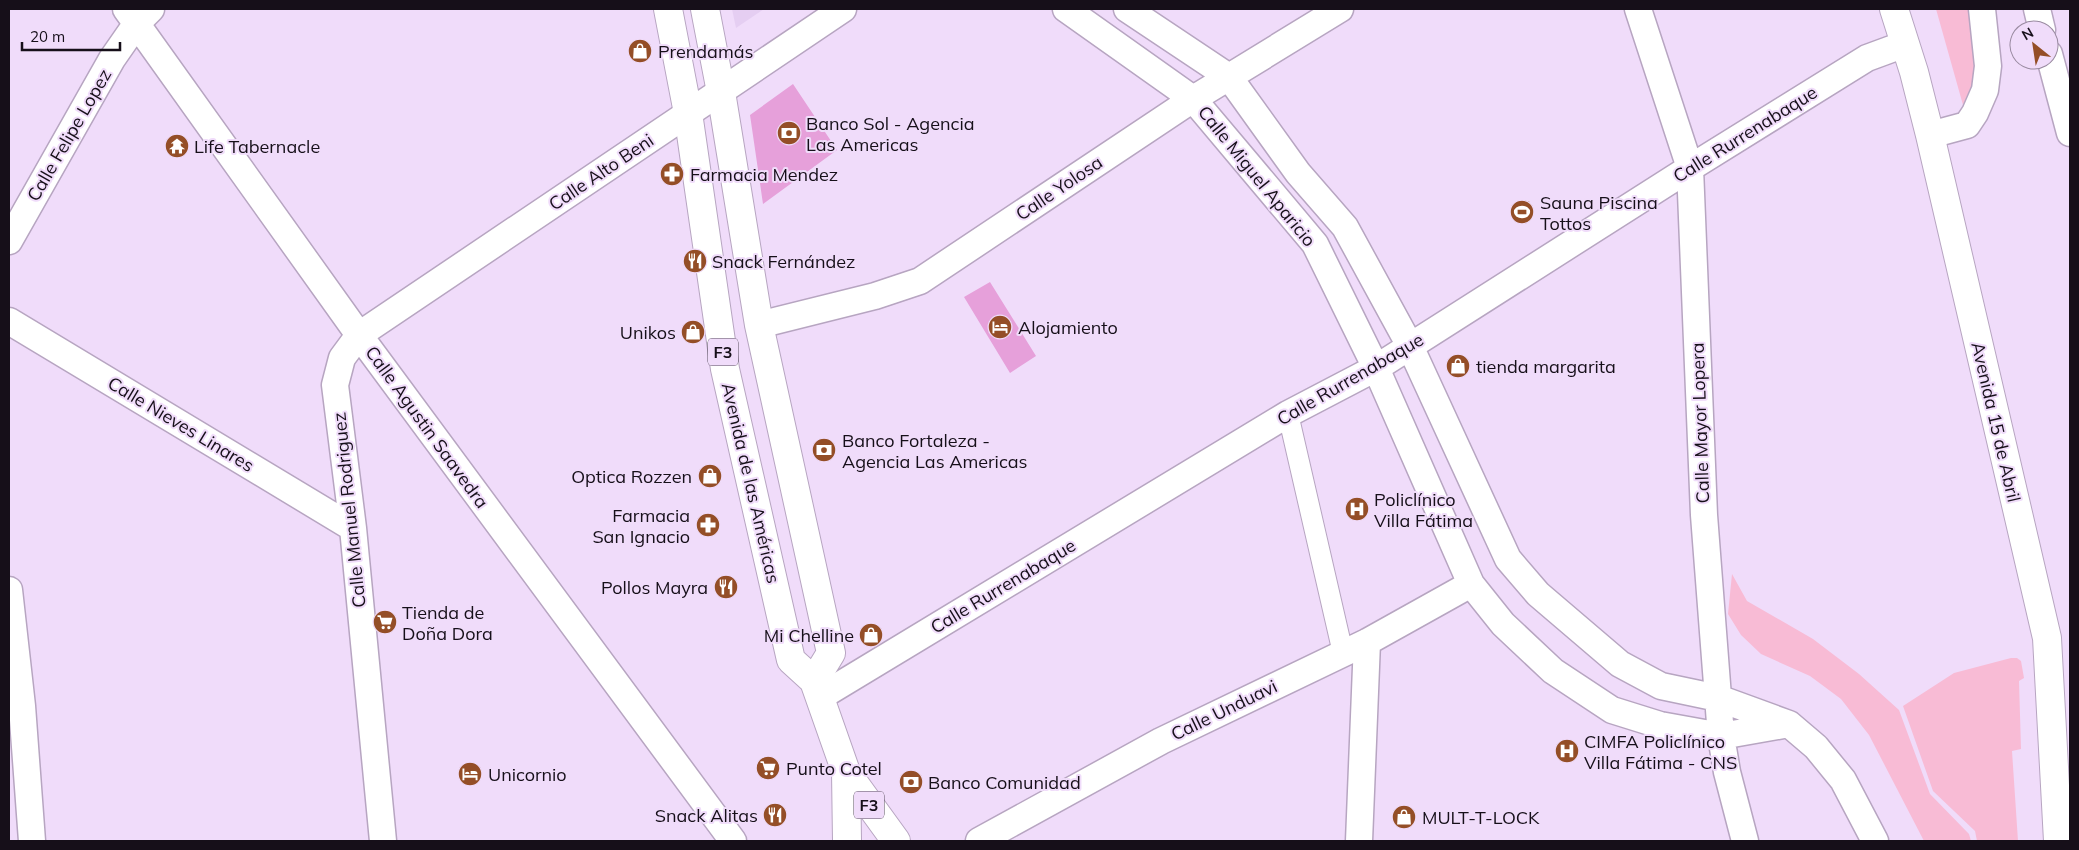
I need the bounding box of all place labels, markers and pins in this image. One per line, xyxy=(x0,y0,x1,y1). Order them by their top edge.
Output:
shop icon: Prendamás xyxy=(627,38,653,64)
place label: Prendamás xyxy=(658,40,754,63)
place label: Banco Sol - Agencia Las Americas xyxy=(806,112,975,156)
bank icon: Banco Sol - Agencia Las Americas xyxy=(776,120,802,146)
temple icon: Life Tabernacle xyxy=(164,133,190,159)
place label: Life Tabernacle xyxy=(194,135,320,158)
pharmacy icon: Farmacia Mendez xyxy=(659,161,685,187)
place label: Farmacia Mendez xyxy=(690,163,838,186)
place label: Sauna Piscina Tottos xyxy=(1540,191,1658,235)
sports icon: Sauna Piscina Tottos xyxy=(1509,199,1535,225)
restaurant icon: Snack Fernández xyxy=(682,248,708,274)
place label: Snack Fernández xyxy=(712,250,855,273)
hotel icon: Alojamiento xyxy=(987,314,1013,340)
place label: Alojamiento xyxy=(1018,316,1118,339)
shop icon: Unikos xyxy=(680,319,706,345)
place label: Unikos xyxy=(620,321,676,344)
shop icon: tienda margarita xyxy=(1445,353,1471,379)
place label: tienda margarita xyxy=(1476,355,1616,378)
place label: Banco Fortaleza - Agencia Las Americas xyxy=(842,429,1028,473)
bank icon: Banco Fortaleza - Agencia Las Americas xyxy=(811,437,837,463)
shop icon: Optica Rozzen xyxy=(697,463,723,489)
place label: Optica Rozzen xyxy=(571,465,692,488)
place label: Policlínico Villa Fátima xyxy=(1374,488,1473,532)
hospital icon: Policlínico Villa Fátima xyxy=(1344,496,1370,522)
place label: Farmacia San Ignacio xyxy=(592,504,690,548)
pharmacy icon: Farmacia San Ignacio xyxy=(695,512,721,538)
restaurant icon: Pollos Mayra xyxy=(713,574,739,600)
place label: Pollos Mayra xyxy=(601,576,708,599)
place label: Tienda de Doña Dora xyxy=(402,601,493,645)
supermarket icon: Tienda de Doña Dora xyxy=(372,609,398,635)
shop icon: Mi Chelline xyxy=(858,622,884,648)
place label: Mi Chelline xyxy=(764,624,854,647)
place label: CIMFA Policlínico Villa Fátima - CNS xyxy=(1584,730,1737,774)
hospital icon: CIMFA Policlínico Villa Fátima - CNS xyxy=(1554,738,1580,764)
supermarket icon: Punto Cotel xyxy=(755,755,781,781)
place label: Punto Cotel xyxy=(786,757,882,780)
hotel icon: Unicornio xyxy=(457,761,483,787)
place label: Unicornio xyxy=(488,763,567,786)
bank icon: Banco Comunidad xyxy=(898,769,924,795)
place label: Banco Comunidad xyxy=(928,771,1081,794)
restaurant icon: Snack Alitas xyxy=(762,802,788,828)
place label: Snack Alitas xyxy=(655,804,758,827)
shop icon: MULT-T-LOCK xyxy=(1391,804,1417,830)
place label: MULT-T-LOCK xyxy=(1422,806,1540,829)

